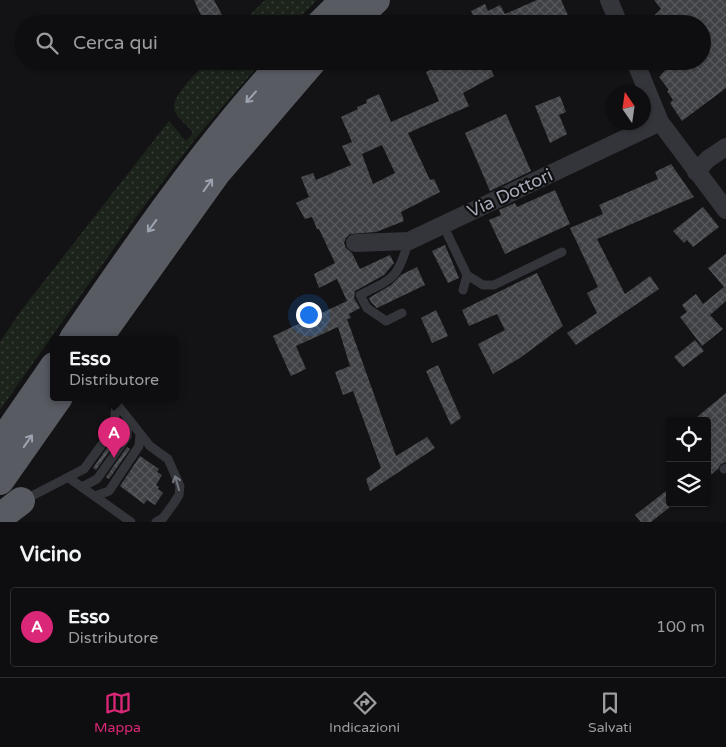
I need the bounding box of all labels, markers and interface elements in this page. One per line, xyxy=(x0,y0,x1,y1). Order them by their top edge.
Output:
search box xyxy=(15,15,711,70)
icon: search xyxy=(33,29,61,57)
text: Cerca qui xyxy=(73,32,158,54)
north arrow xyxy=(606,85,651,130)
one-way arrow xyxy=(245,91,257,104)
street label: Via Dottori xyxy=(464,164,556,222)
one-way arrow xyxy=(203,178,213,192)
one-way arrow xyxy=(147,219,157,233)
your location xyxy=(296,302,322,328)
popup xyxy=(50,336,178,401)
text: Esso xyxy=(69,348,111,370)
text: Distributore xyxy=(69,370,159,390)
pin: A xyxy=(98,417,130,458)
map controls xyxy=(666,417,711,507)
button: locate xyxy=(666,417,711,462)
one-way arrow xyxy=(23,434,33,448)
button: layers xyxy=(666,462,711,507)
one-way arrow xyxy=(172,475,181,491)
text: Vicino xyxy=(20,542,82,567)
text: Esso xyxy=(68,606,110,628)
text: A xyxy=(31,617,43,637)
text: 100 m xyxy=(656,617,705,637)
text: Distributore xyxy=(68,628,158,648)
tab: Mappa xyxy=(94,689,141,736)
tab: Indicazioni xyxy=(329,689,400,736)
tab: Salvati xyxy=(588,689,632,736)

